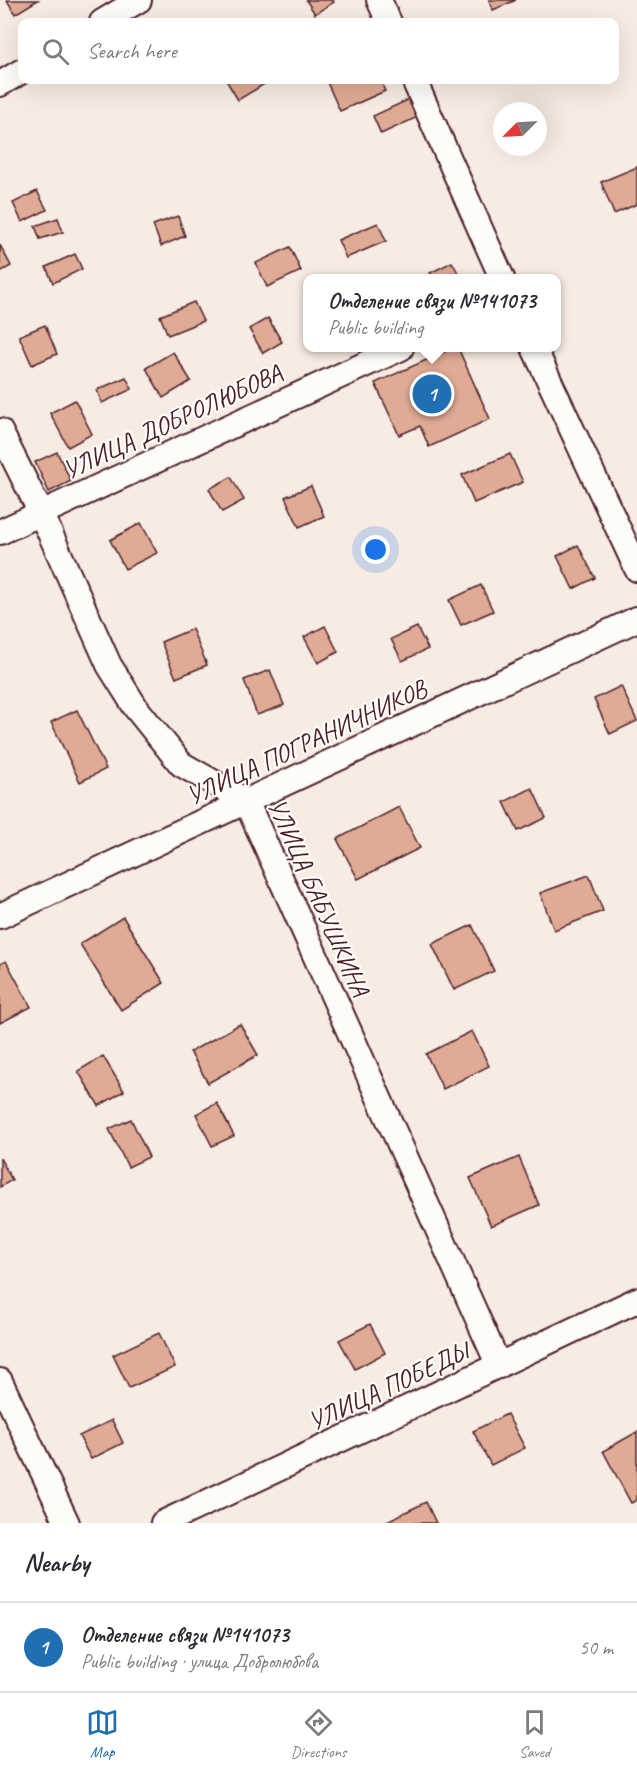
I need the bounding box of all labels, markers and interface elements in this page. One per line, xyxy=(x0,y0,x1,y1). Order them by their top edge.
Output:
search box xyxy=(18,18,619,84)
icon: search xyxy=(39,35,72,68)
text: Search here xyxy=(87,37,177,65)
north arrow xyxy=(493,102,547,156)
popup xyxy=(303,274,561,352)
text: Отделение связи №141073 xyxy=(328,287,536,315)
text: Public building xyxy=(328,315,423,340)
street label: УЛИЦА ДОБРОЛЮБОВА xyxy=(57,356,288,487)
pin: 1 xyxy=(412,372,452,416)
your location xyxy=(361,535,390,564)
street label: УЛИЦА ПОГРАНИЧНИКОВ xyxy=(181,672,433,813)
street label: УЛИЦА БАБУШКИНА xyxy=(260,793,378,1003)
street label: УЛИЦА ПОБЕДЫ xyxy=(303,1333,478,1438)
text: Nearby xyxy=(24,1546,89,1579)
text: Отделение связи №141073 xyxy=(81,1621,289,1649)
text: 1 xyxy=(39,1635,48,1660)
text: 50 m xyxy=(579,1635,613,1660)
text: Public building · улица Добролюбова xyxy=(81,1649,318,1674)
tab: Map xyxy=(86,1706,119,1762)
tab: Directions xyxy=(291,1706,346,1762)
tab: Saved xyxy=(518,1706,551,1762)

